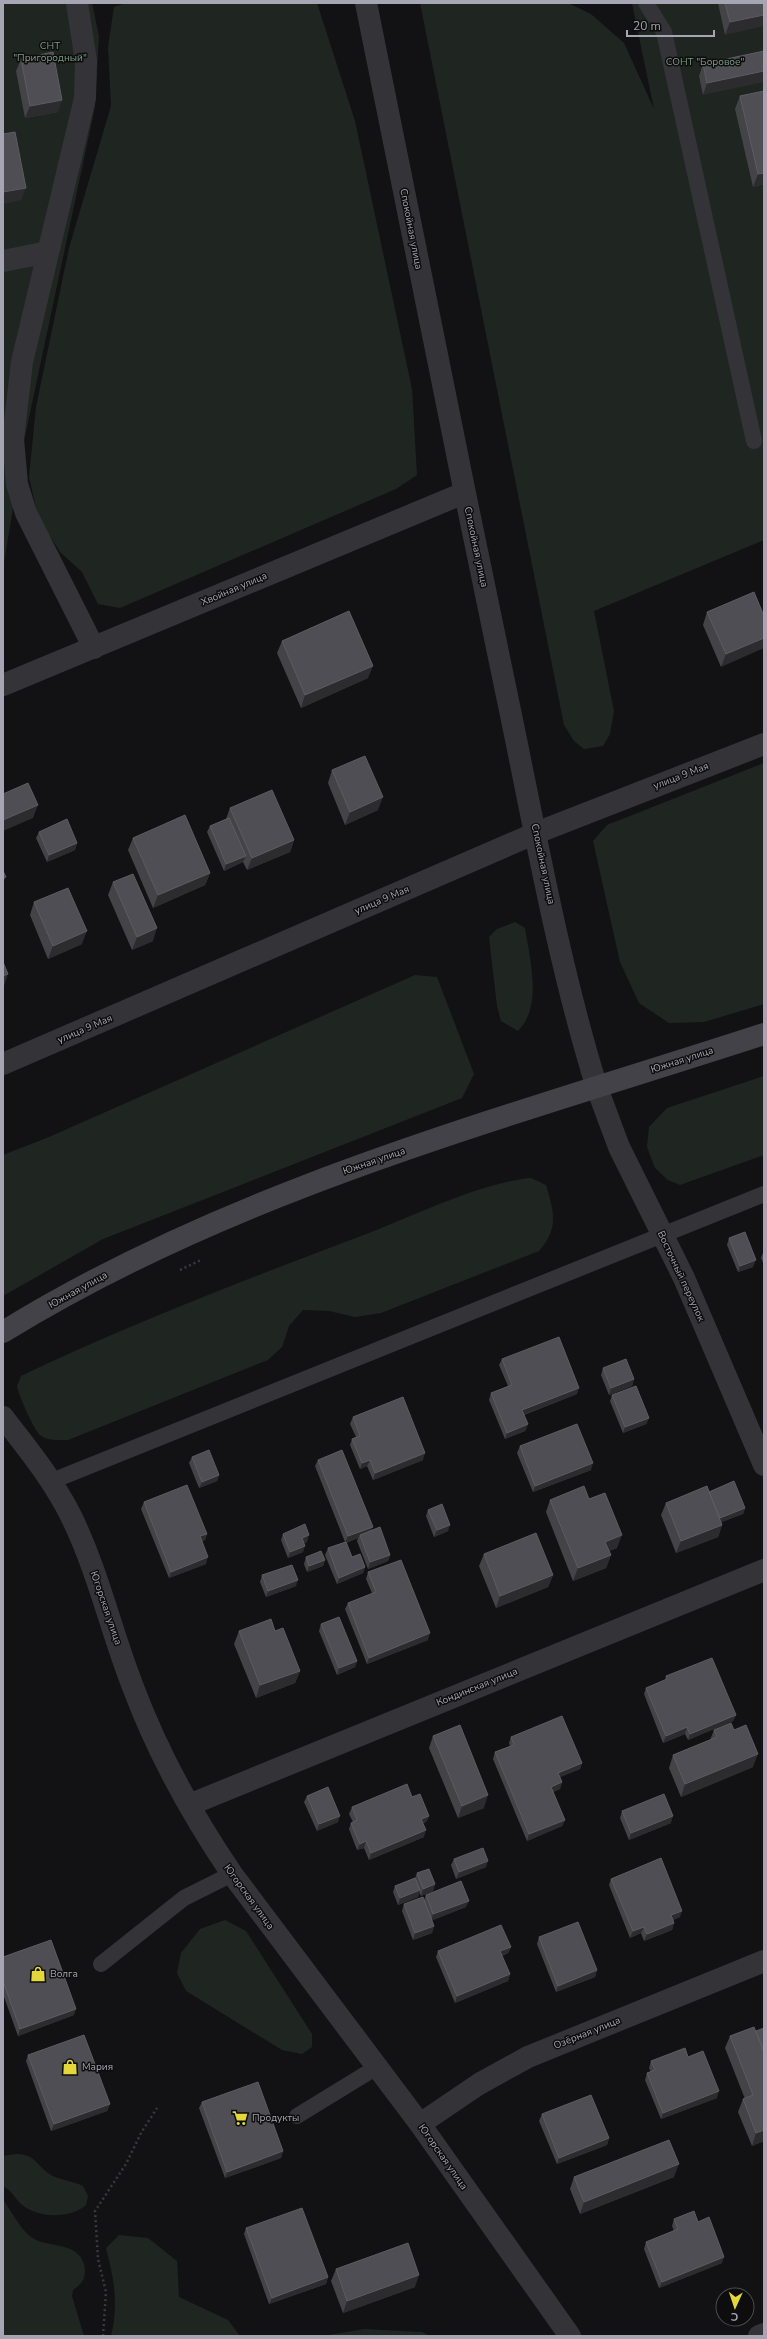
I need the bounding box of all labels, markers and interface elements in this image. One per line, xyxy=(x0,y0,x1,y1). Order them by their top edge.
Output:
scale bar xyxy=(627,12,714,38)
text: 20 m xyxy=(633,18,661,34)
park label: СНТ "Пригородный" xyxy=(13,39,87,65)
park label: СОНТ "Боровое" xyxy=(666,55,744,69)
street label: Спокойная улица xyxy=(396,187,426,271)
street label: Спокойная улица xyxy=(461,505,491,589)
street label: Хвойная улица xyxy=(199,569,269,609)
street label: улица 9 Мая xyxy=(651,759,711,793)
street label: Спокойная улица xyxy=(528,822,558,906)
street label: улица 9 Мая xyxy=(352,882,412,918)
street label: улица 9 Мая xyxy=(55,1011,115,1047)
street label: Южная улица xyxy=(649,1043,715,1077)
street label: Южная улица xyxy=(341,1144,407,1178)
street label: Восточный переулок xyxy=(654,1228,708,1324)
street label: Южная улица xyxy=(46,1268,110,1312)
street label: Югорская улица xyxy=(87,1569,125,1647)
street label: Кондинская улица xyxy=(434,1664,520,1710)
street label: Югорская улица xyxy=(221,1862,277,1932)
shop icon: Волга xyxy=(29,1965,47,1983)
place label: Волга xyxy=(50,1967,78,1981)
street label: Озёрная улица xyxy=(551,2013,623,2053)
shop icon: Мария xyxy=(61,2058,79,2076)
place label: Мария xyxy=(82,2060,113,2074)
supermarket icon: Продукты xyxy=(231,2109,249,2127)
place label: Продукты xyxy=(252,2111,299,2125)
street label: Югорская улица xyxy=(415,2121,471,2193)
north arrow xyxy=(715,2287,755,2327)
text: С xyxy=(730,2309,739,2324)

